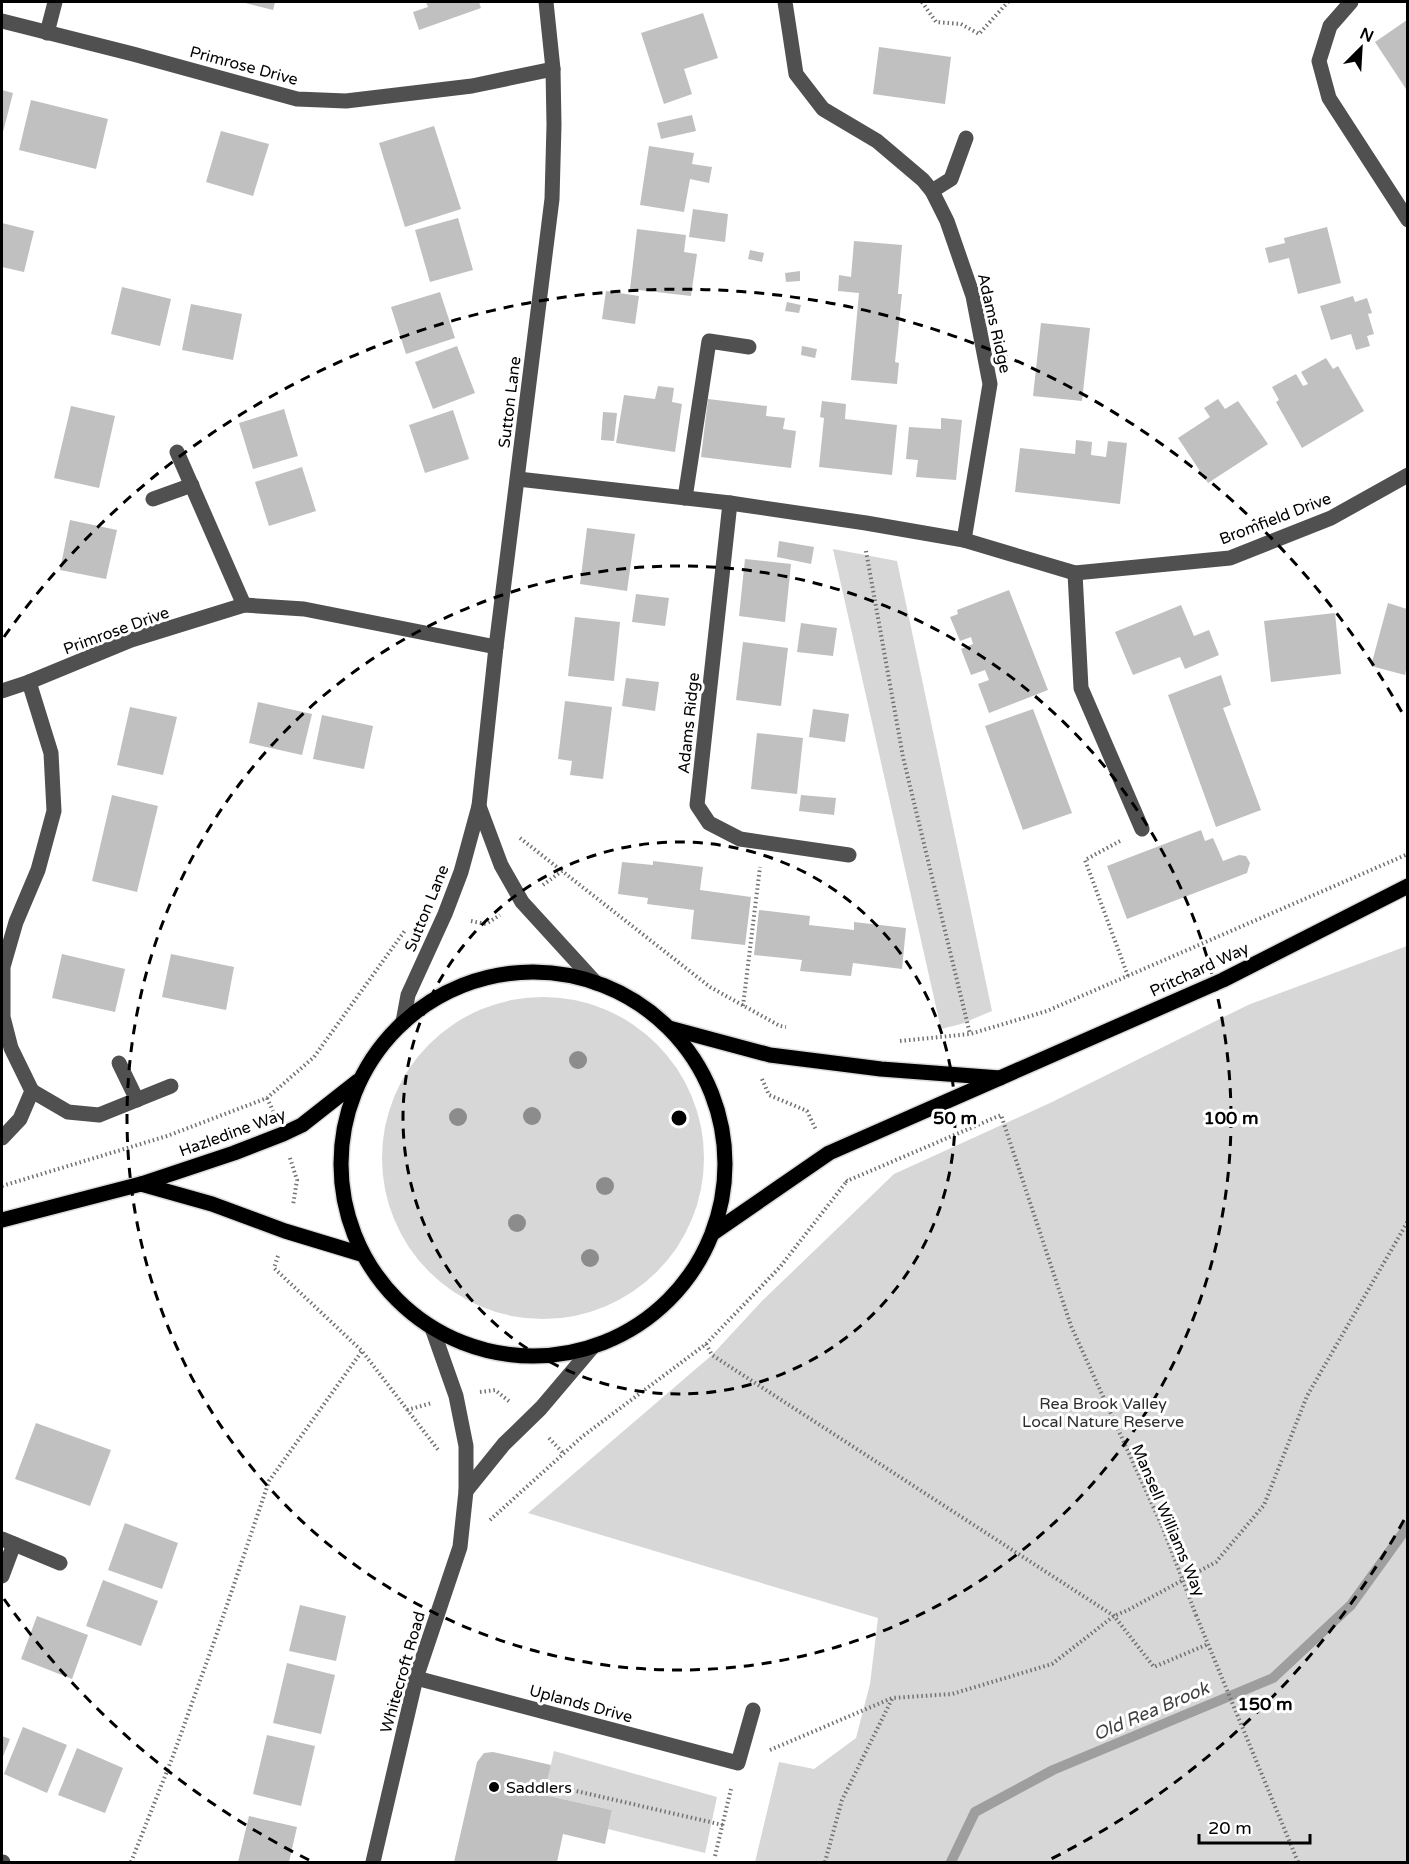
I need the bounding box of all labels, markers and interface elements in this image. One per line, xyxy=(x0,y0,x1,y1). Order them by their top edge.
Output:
north arrow xyxy=(1331,18,1391,78)
text: N xyxy=(1357,23,1377,47)
street label: Primrose Drive xyxy=(187,42,300,90)
street label: Adams Ridge xyxy=(973,271,1015,375)
street label: Sutton Lane xyxy=(494,355,526,449)
street label: Bromfield Drive xyxy=(1217,488,1334,549)
street label: Primrose Drive xyxy=(61,602,172,659)
street label: Adams Ridge xyxy=(674,671,704,775)
street label: Sutton Lane xyxy=(400,862,453,955)
street label: Pritchard Way xyxy=(1147,938,1253,1002)
street label: Hazledine Way xyxy=(176,1104,289,1162)
text: 50 m xyxy=(933,1107,977,1129)
text: 100 m xyxy=(1203,1107,1259,1129)
centre of rings xyxy=(669,1108,689,1128)
park label: Rea Brook Valley Local Nature Reserve xyxy=(1022,1394,1184,1432)
street label: Mansell Williams Way xyxy=(1127,1441,1209,1600)
street label: Whitecroft Road xyxy=(376,1609,430,1735)
water label: Old Rea Brook xyxy=(1090,1676,1213,1745)
street label: Uplands Drive xyxy=(527,1681,635,1727)
text: 150 m xyxy=(1237,1693,1293,1715)
place label: Saddlers xyxy=(506,1778,572,1798)
marker: Saddlers xyxy=(487,1780,501,1794)
scale bar xyxy=(1199,1807,1310,1845)
text: 20 m xyxy=(1208,1817,1252,1839)

